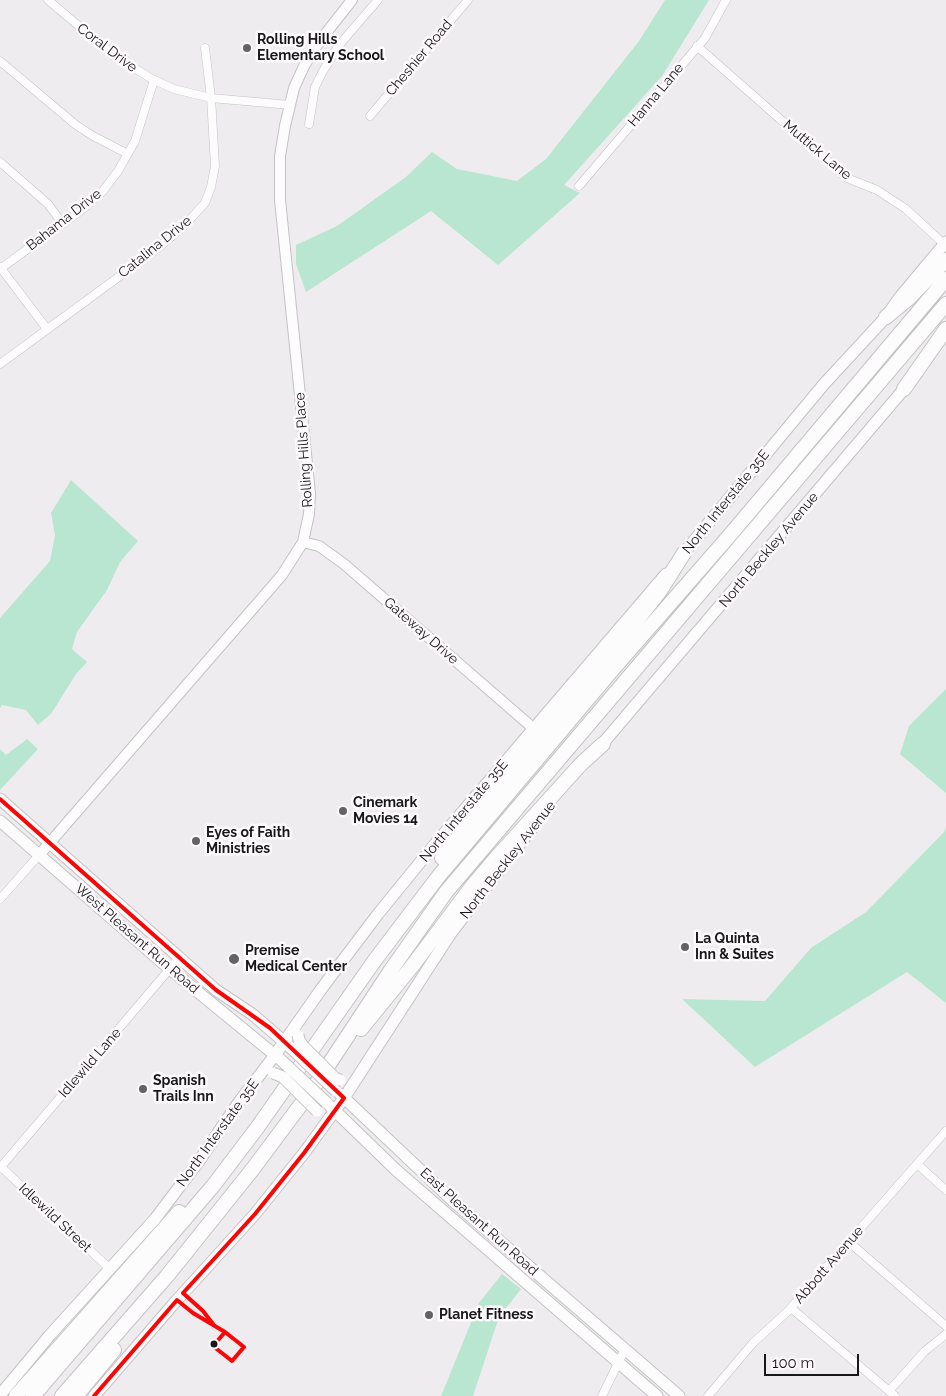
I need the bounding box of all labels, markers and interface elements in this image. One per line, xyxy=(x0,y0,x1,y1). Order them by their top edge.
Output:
street label: Cheshier Road xyxy=(382,17,456,99)
street label: Coral Drive xyxy=(74,20,140,76)
place label: Rolling Hills Elementary School xyxy=(257,32,384,64)
marker: Rolling Hills Elementary School xyxy=(241,42,253,54)
street label: Hanna Lane xyxy=(625,60,687,130)
street label: Muttick Lane xyxy=(779,117,855,183)
street label: Bahama Drive xyxy=(23,186,105,254)
street label: Catalina Drive xyxy=(115,212,195,282)
street label: Rolling Hills Place xyxy=(292,392,316,508)
street label: North Interstate 35E xyxy=(679,447,773,557)
street label: North Beckley Avenue xyxy=(716,489,822,611)
street label: Gateway Drive xyxy=(380,594,462,668)
street label: North Interstate 35E xyxy=(416,756,512,866)
place label: Cinemark Movies 14 xyxy=(353,795,418,828)
street label: North Beckley Avenue xyxy=(457,798,559,922)
marker: Cinemark Movies 14 xyxy=(337,805,349,817)
place label: Eyes of Faith Ministries xyxy=(206,825,290,858)
marker: Eyes of Faith Ministries xyxy=(190,835,202,847)
street label: West Pleasant Run Road xyxy=(72,881,202,997)
place label: La Quinta Inn & Suites xyxy=(695,931,774,964)
marker: La Quinta Inn & Suites xyxy=(679,941,691,953)
place label: Premise Medical Center xyxy=(245,943,347,976)
marker: Premise Medical Center xyxy=(227,952,241,966)
street label: Idlewild Lane xyxy=(55,1025,125,1101)
place label: Spanish Trails Inn xyxy=(153,1073,214,1106)
street label: North Interstate 35E xyxy=(173,1076,263,1190)
marker: Spanish Trails Inn xyxy=(137,1083,149,1095)
street label: East Pleasant Run Road xyxy=(417,1165,541,1279)
street label: Idlewild Street xyxy=(15,1180,95,1256)
street label: Abbott Avenue xyxy=(791,1223,867,1307)
place label: Planet Fitness xyxy=(439,1307,533,1323)
marker: Planet Fitness xyxy=(423,1309,435,1321)
unlabelled marker xyxy=(209,1339,219,1349)
scale bar xyxy=(766,1344,861,1376)
text: 100 m xyxy=(772,1354,814,1372)

